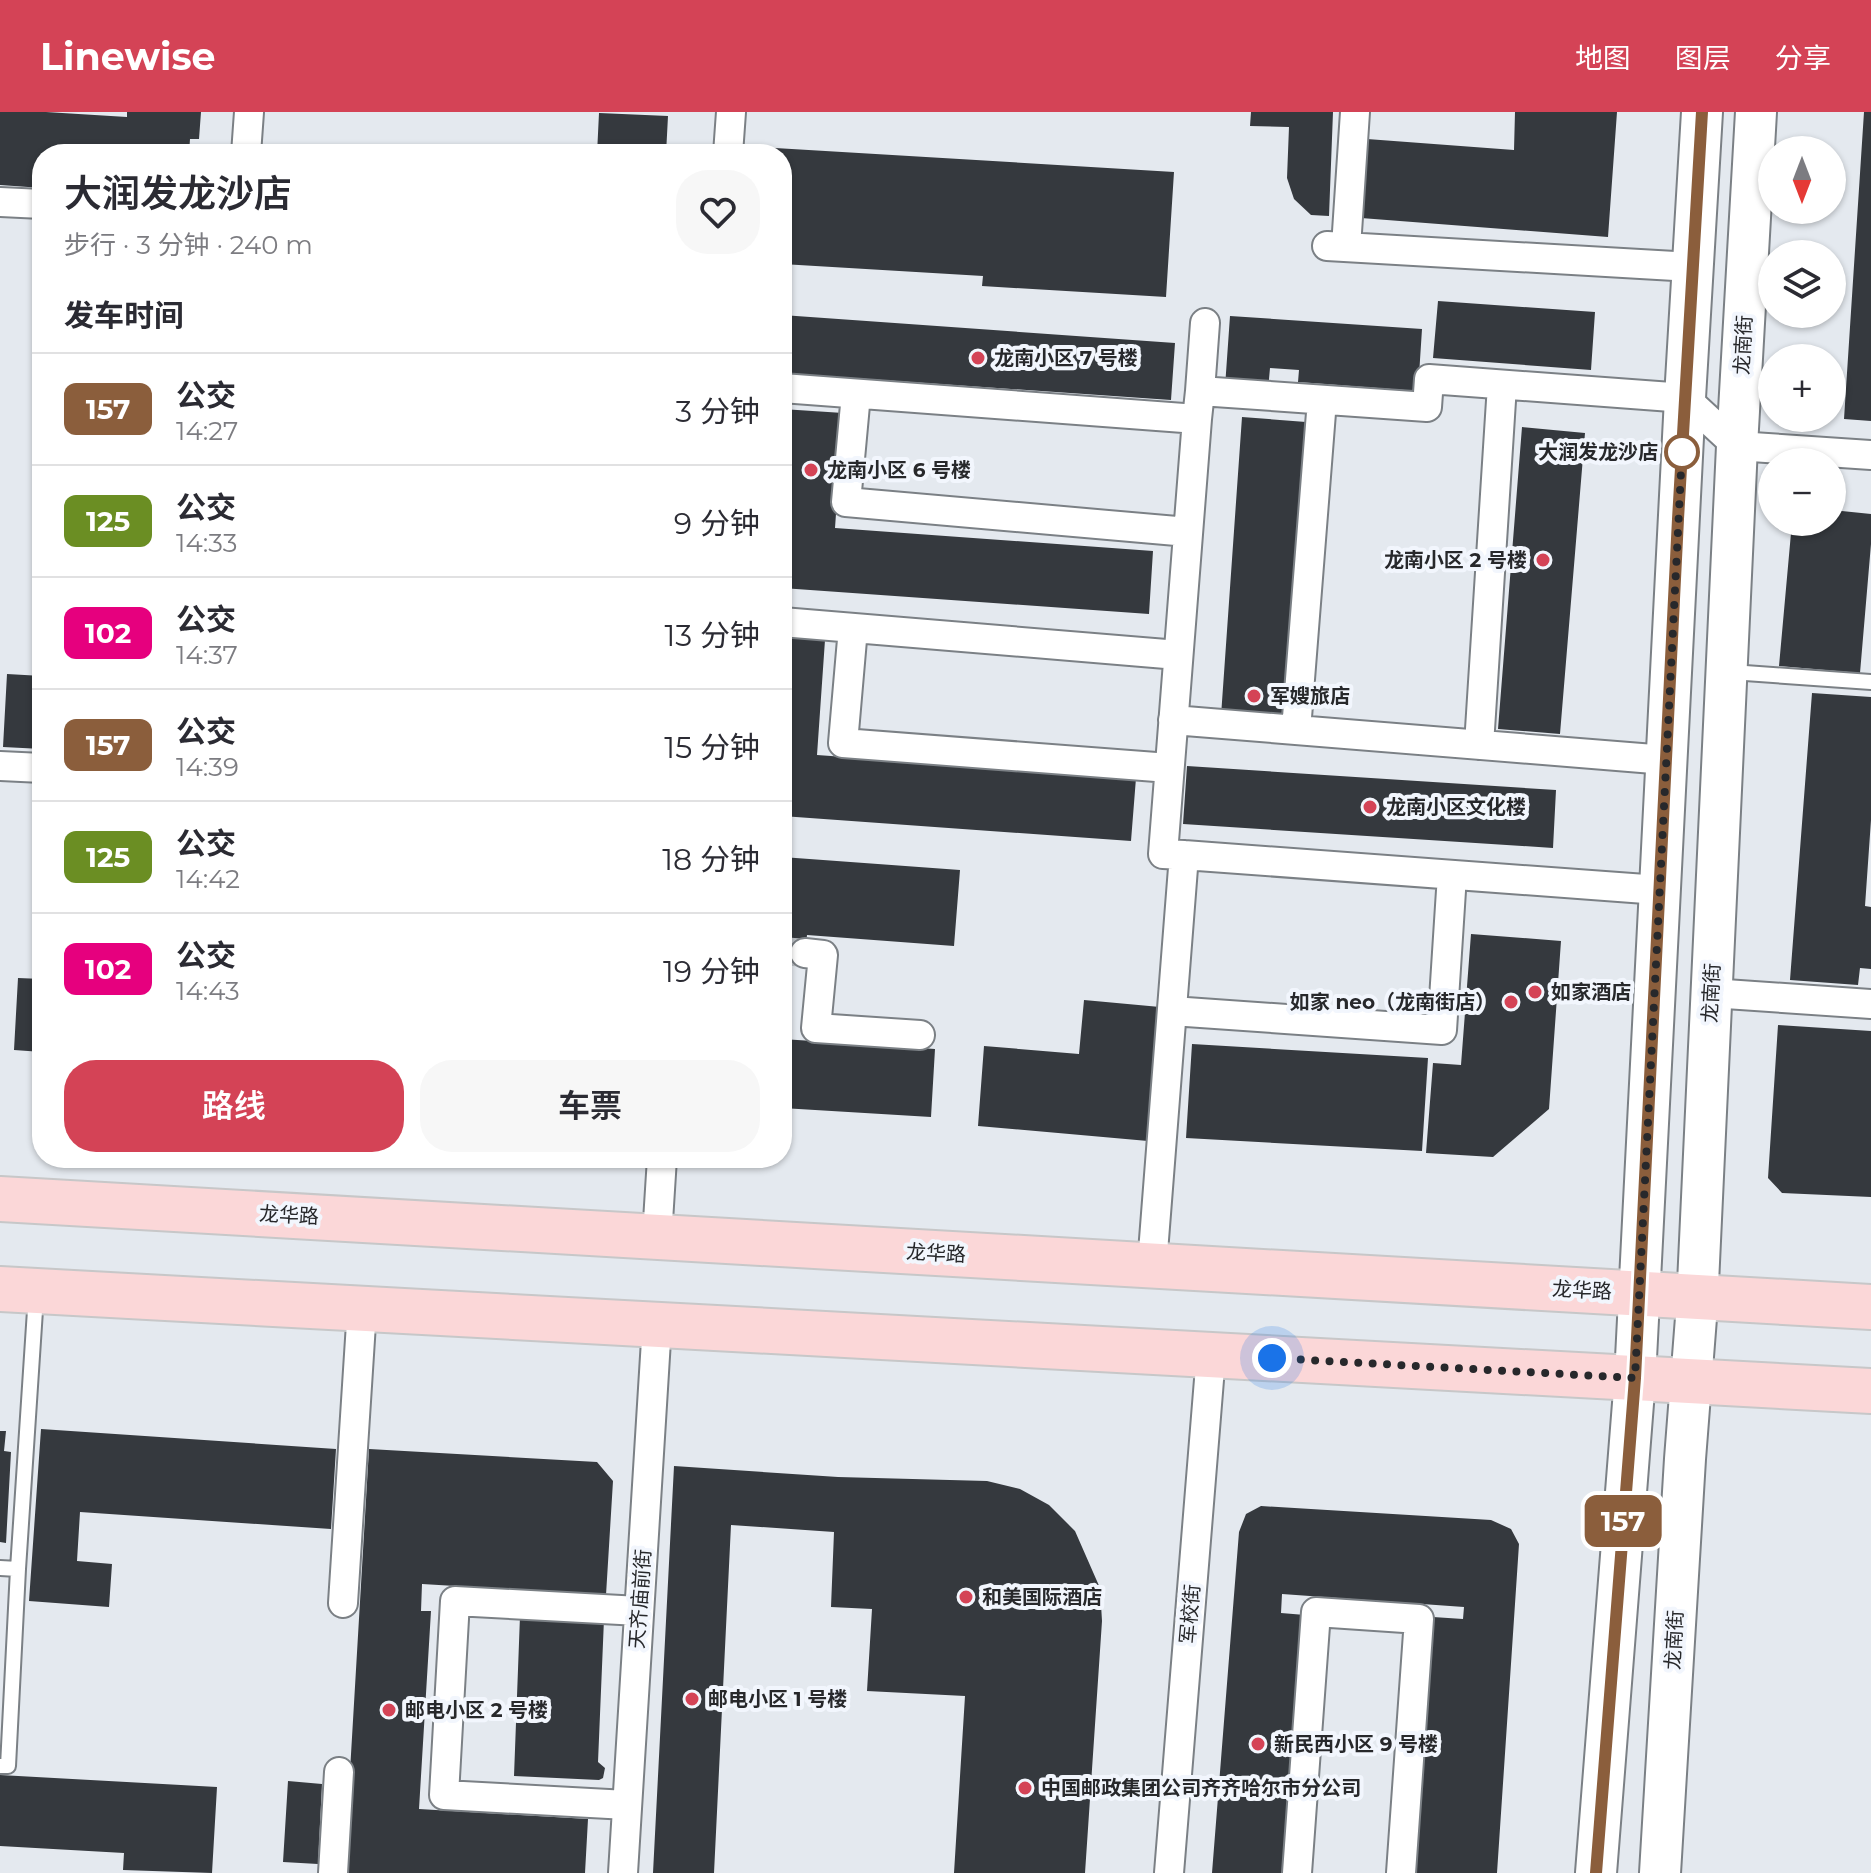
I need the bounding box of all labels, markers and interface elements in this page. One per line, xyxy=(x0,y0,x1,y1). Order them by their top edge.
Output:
text: Linewise xyxy=(40,33,216,80)
text: 地图 xyxy=(1575,41,1631,75)
text: 图层 xyxy=(1675,41,1731,75)
text: 分享 xyxy=(1775,41,1831,75)
north arrow xyxy=(1758,136,1846,224)
map controls xyxy=(1758,136,1846,536)
text: 大润发龙沙店 xyxy=(64,170,292,217)
button: heart xyxy=(676,170,760,254)
text: 步行 · 3 分钟 · 240 m xyxy=(64,229,313,261)
button: layers xyxy=(1758,240,1846,328)
text: 发车时间 xyxy=(64,297,184,334)
street label: 龙南街 xyxy=(1729,314,1757,376)
button: + xyxy=(1758,344,1846,432)
place label: 龙南小区 7 号楼 xyxy=(994,346,1138,370)
marker: 龙南小区 7 号楼 xyxy=(969,349,987,367)
text: 公交 xyxy=(176,377,236,414)
text: 157 xyxy=(86,392,130,426)
text: 3 分钟 xyxy=(675,393,760,430)
text: 14:27 xyxy=(176,415,238,447)
marker: 大润发龙沙店 xyxy=(1665,435,1699,469)
place label: 大润发龙沙店 xyxy=(1538,440,1658,464)
button: − xyxy=(1758,448,1846,536)
place label: 龙南小区 6 号楼 xyxy=(827,458,971,482)
marker: 龙南小区 6 号楼 xyxy=(802,461,820,479)
text: 公交 xyxy=(176,489,236,526)
text: 125 xyxy=(86,504,130,538)
text: 9 分钟 xyxy=(674,505,760,542)
text: 14:33 xyxy=(176,527,237,559)
place label: 龙南小区 2 号楼 xyxy=(1384,548,1527,572)
marker: 龙南小区 2 号楼 xyxy=(1534,551,1552,569)
text: 公交 xyxy=(176,601,236,638)
text: 102 xyxy=(85,616,131,650)
text: 13 分钟 xyxy=(664,617,760,654)
text: 14:37 xyxy=(176,639,238,671)
place label: 军嫂旅店 xyxy=(1270,684,1350,708)
marker: 军嫂旅店 xyxy=(1245,687,1263,705)
text: 公交 xyxy=(176,713,236,750)
text: 157 xyxy=(86,728,130,762)
text: 15 分钟 xyxy=(664,729,760,766)
text: 14:39 xyxy=(176,751,239,783)
place label: 龙南小区文化楼 xyxy=(1386,795,1526,819)
marker: 龙南小区文化楼 xyxy=(1361,798,1379,816)
text: 公交 xyxy=(176,825,236,862)
text: 125 xyxy=(86,840,130,874)
text: 18 分钟 xyxy=(662,841,760,878)
text: 14:42 xyxy=(176,863,240,895)
text: 公交 xyxy=(176,937,236,974)
text: 102 xyxy=(85,952,131,986)
text: 19 分钟 xyxy=(663,953,760,990)
street label: 龙南街 xyxy=(1697,962,1725,1024)
text: 14:43 xyxy=(176,975,240,1007)
place label: 如家酒店 xyxy=(1551,980,1631,1004)
marker: 如家酒店 xyxy=(1526,983,1544,1001)
place label: 如家 neo（龙南街店） xyxy=(1290,990,1495,1014)
marker: 如家 neo（龙南街店） xyxy=(1502,993,1520,1011)
button: 路线 xyxy=(64,1060,404,1152)
button: 车票 xyxy=(420,1060,760,1152)
street label: 龙华路 xyxy=(258,1201,320,1229)
street label: 龙华路 xyxy=(905,1239,967,1267)
street label: 龙华路 xyxy=(1551,1276,1613,1304)
your location xyxy=(1252,1338,1292,1378)
line badge: 157 xyxy=(1577,1495,1669,1547)
text: 157 xyxy=(1601,1504,1645,1538)
street label: 天齐庙前街 xyxy=(625,1548,655,1650)
street label: 军校街 xyxy=(1175,1583,1205,1645)
place label: 和美国际酒店 xyxy=(982,1585,1102,1609)
marker: 和美国际酒店 xyxy=(957,1588,975,1606)
street label: 龙南街 xyxy=(1660,1609,1688,1671)
place label: 邮电小区 1 号楼 xyxy=(708,1687,847,1711)
marker: 邮电小区 1 号楼 xyxy=(683,1690,701,1708)
place label: 邮电小区 2 号楼 xyxy=(405,1698,548,1722)
marker: 邮电小区 2 号楼 xyxy=(380,1701,398,1719)
place label: 新民西小区 9 号楼 xyxy=(1274,1732,1438,1756)
marker: 新民西小区 9 号楼 xyxy=(1249,1735,1267,1753)
place label: 中国邮政集团公司齐齐哈尔市分公司 xyxy=(1041,1776,1361,1800)
marker: 中国邮政集团公司齐齐哈尔市分公司 xyxy=(1016,1779,1034,1797)

